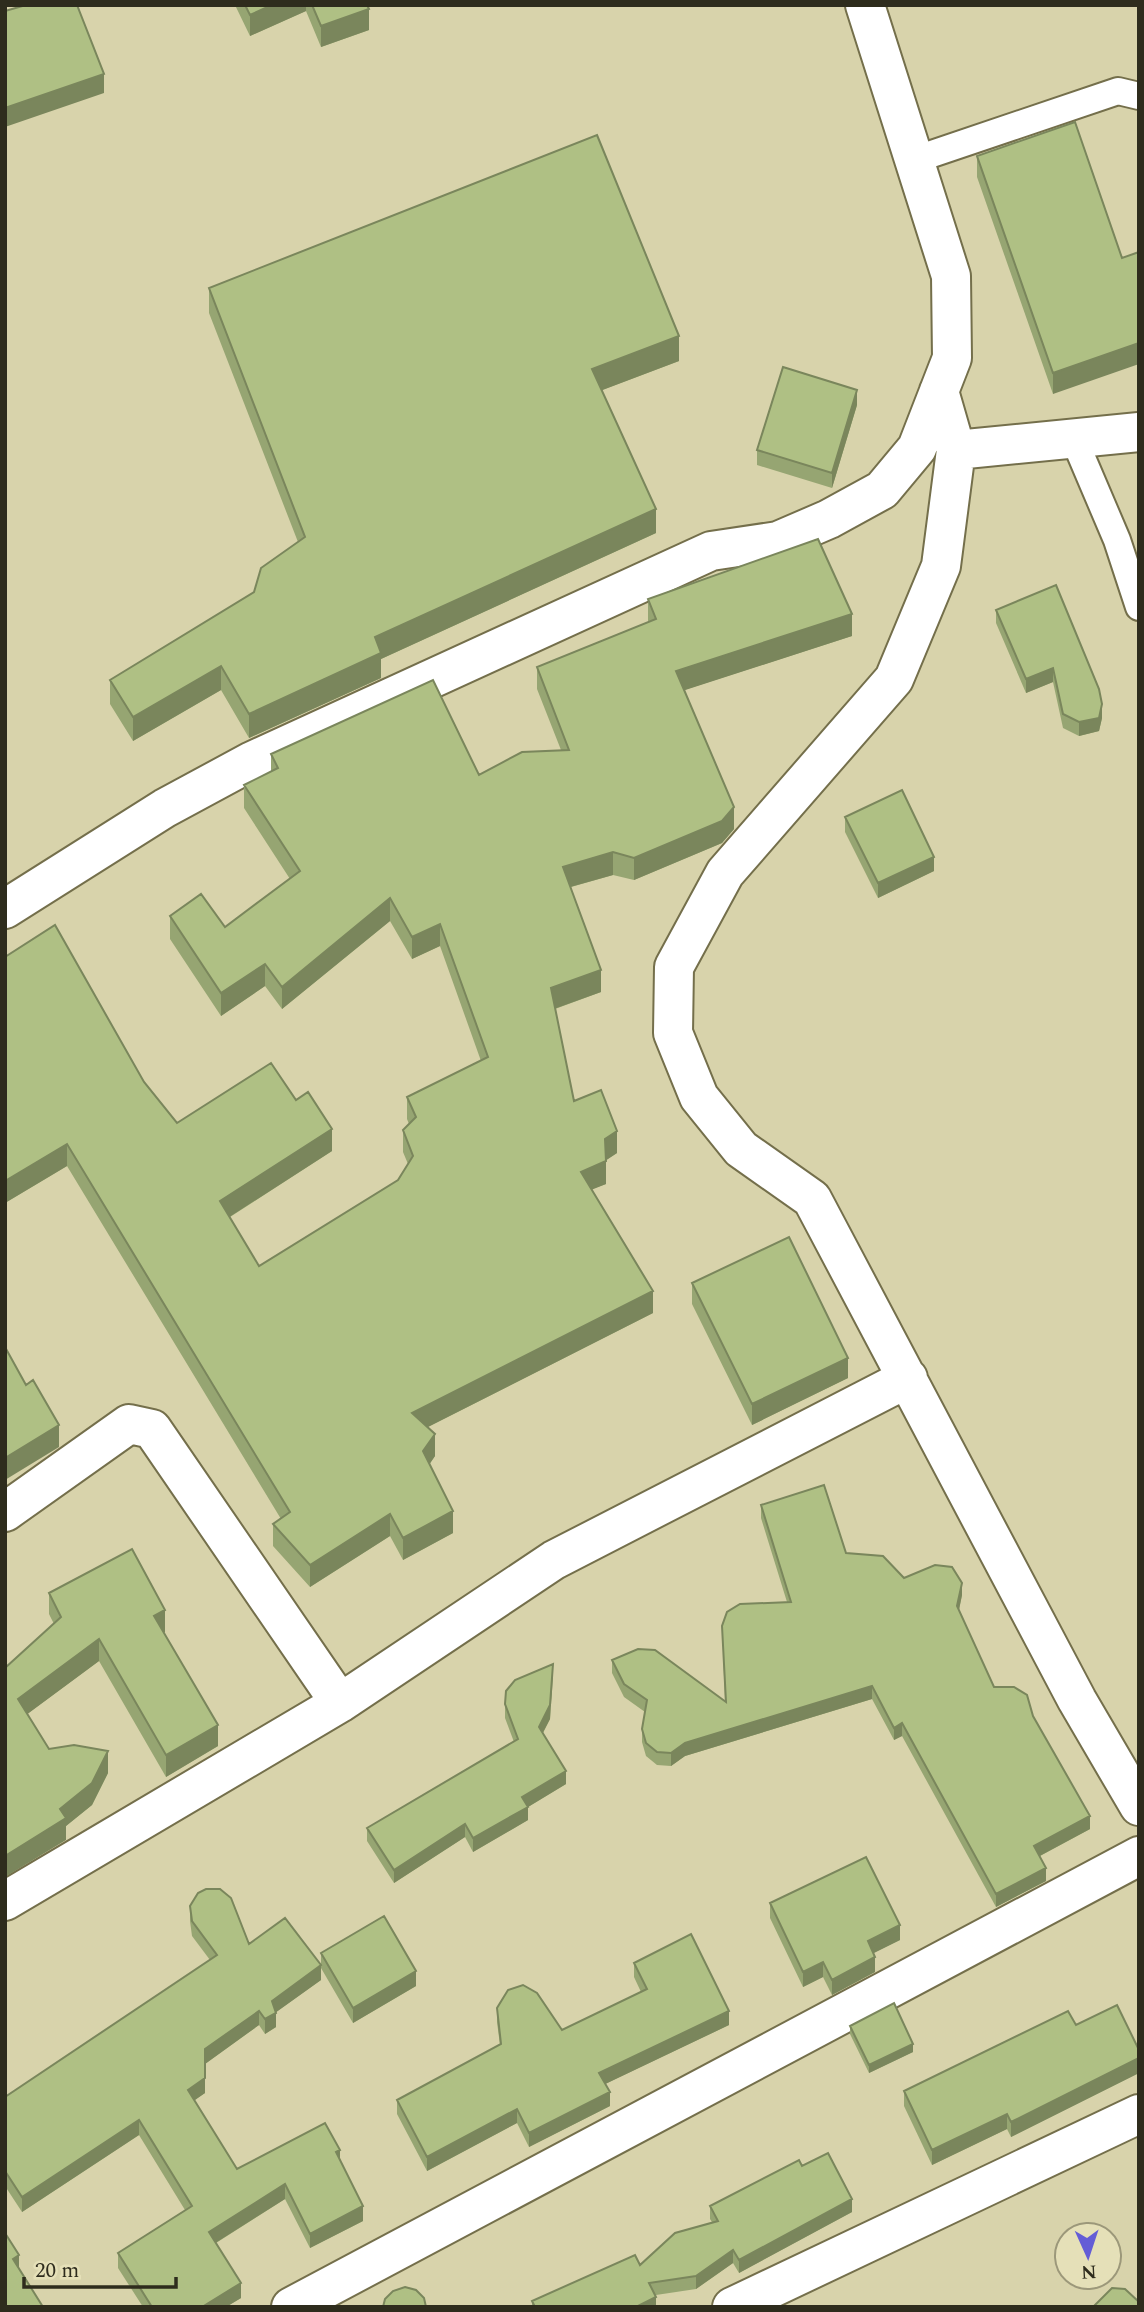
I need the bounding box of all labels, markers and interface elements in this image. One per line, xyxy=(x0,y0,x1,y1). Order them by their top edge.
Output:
north arrow xyxy=(1053,2221,1123,2291)
scale bar xyxy=(24,2246,177,2290)
text: 20 m xyxy=(35,2255,79,2287)
text: N xyxy=(1080,2257,1097,2286)

